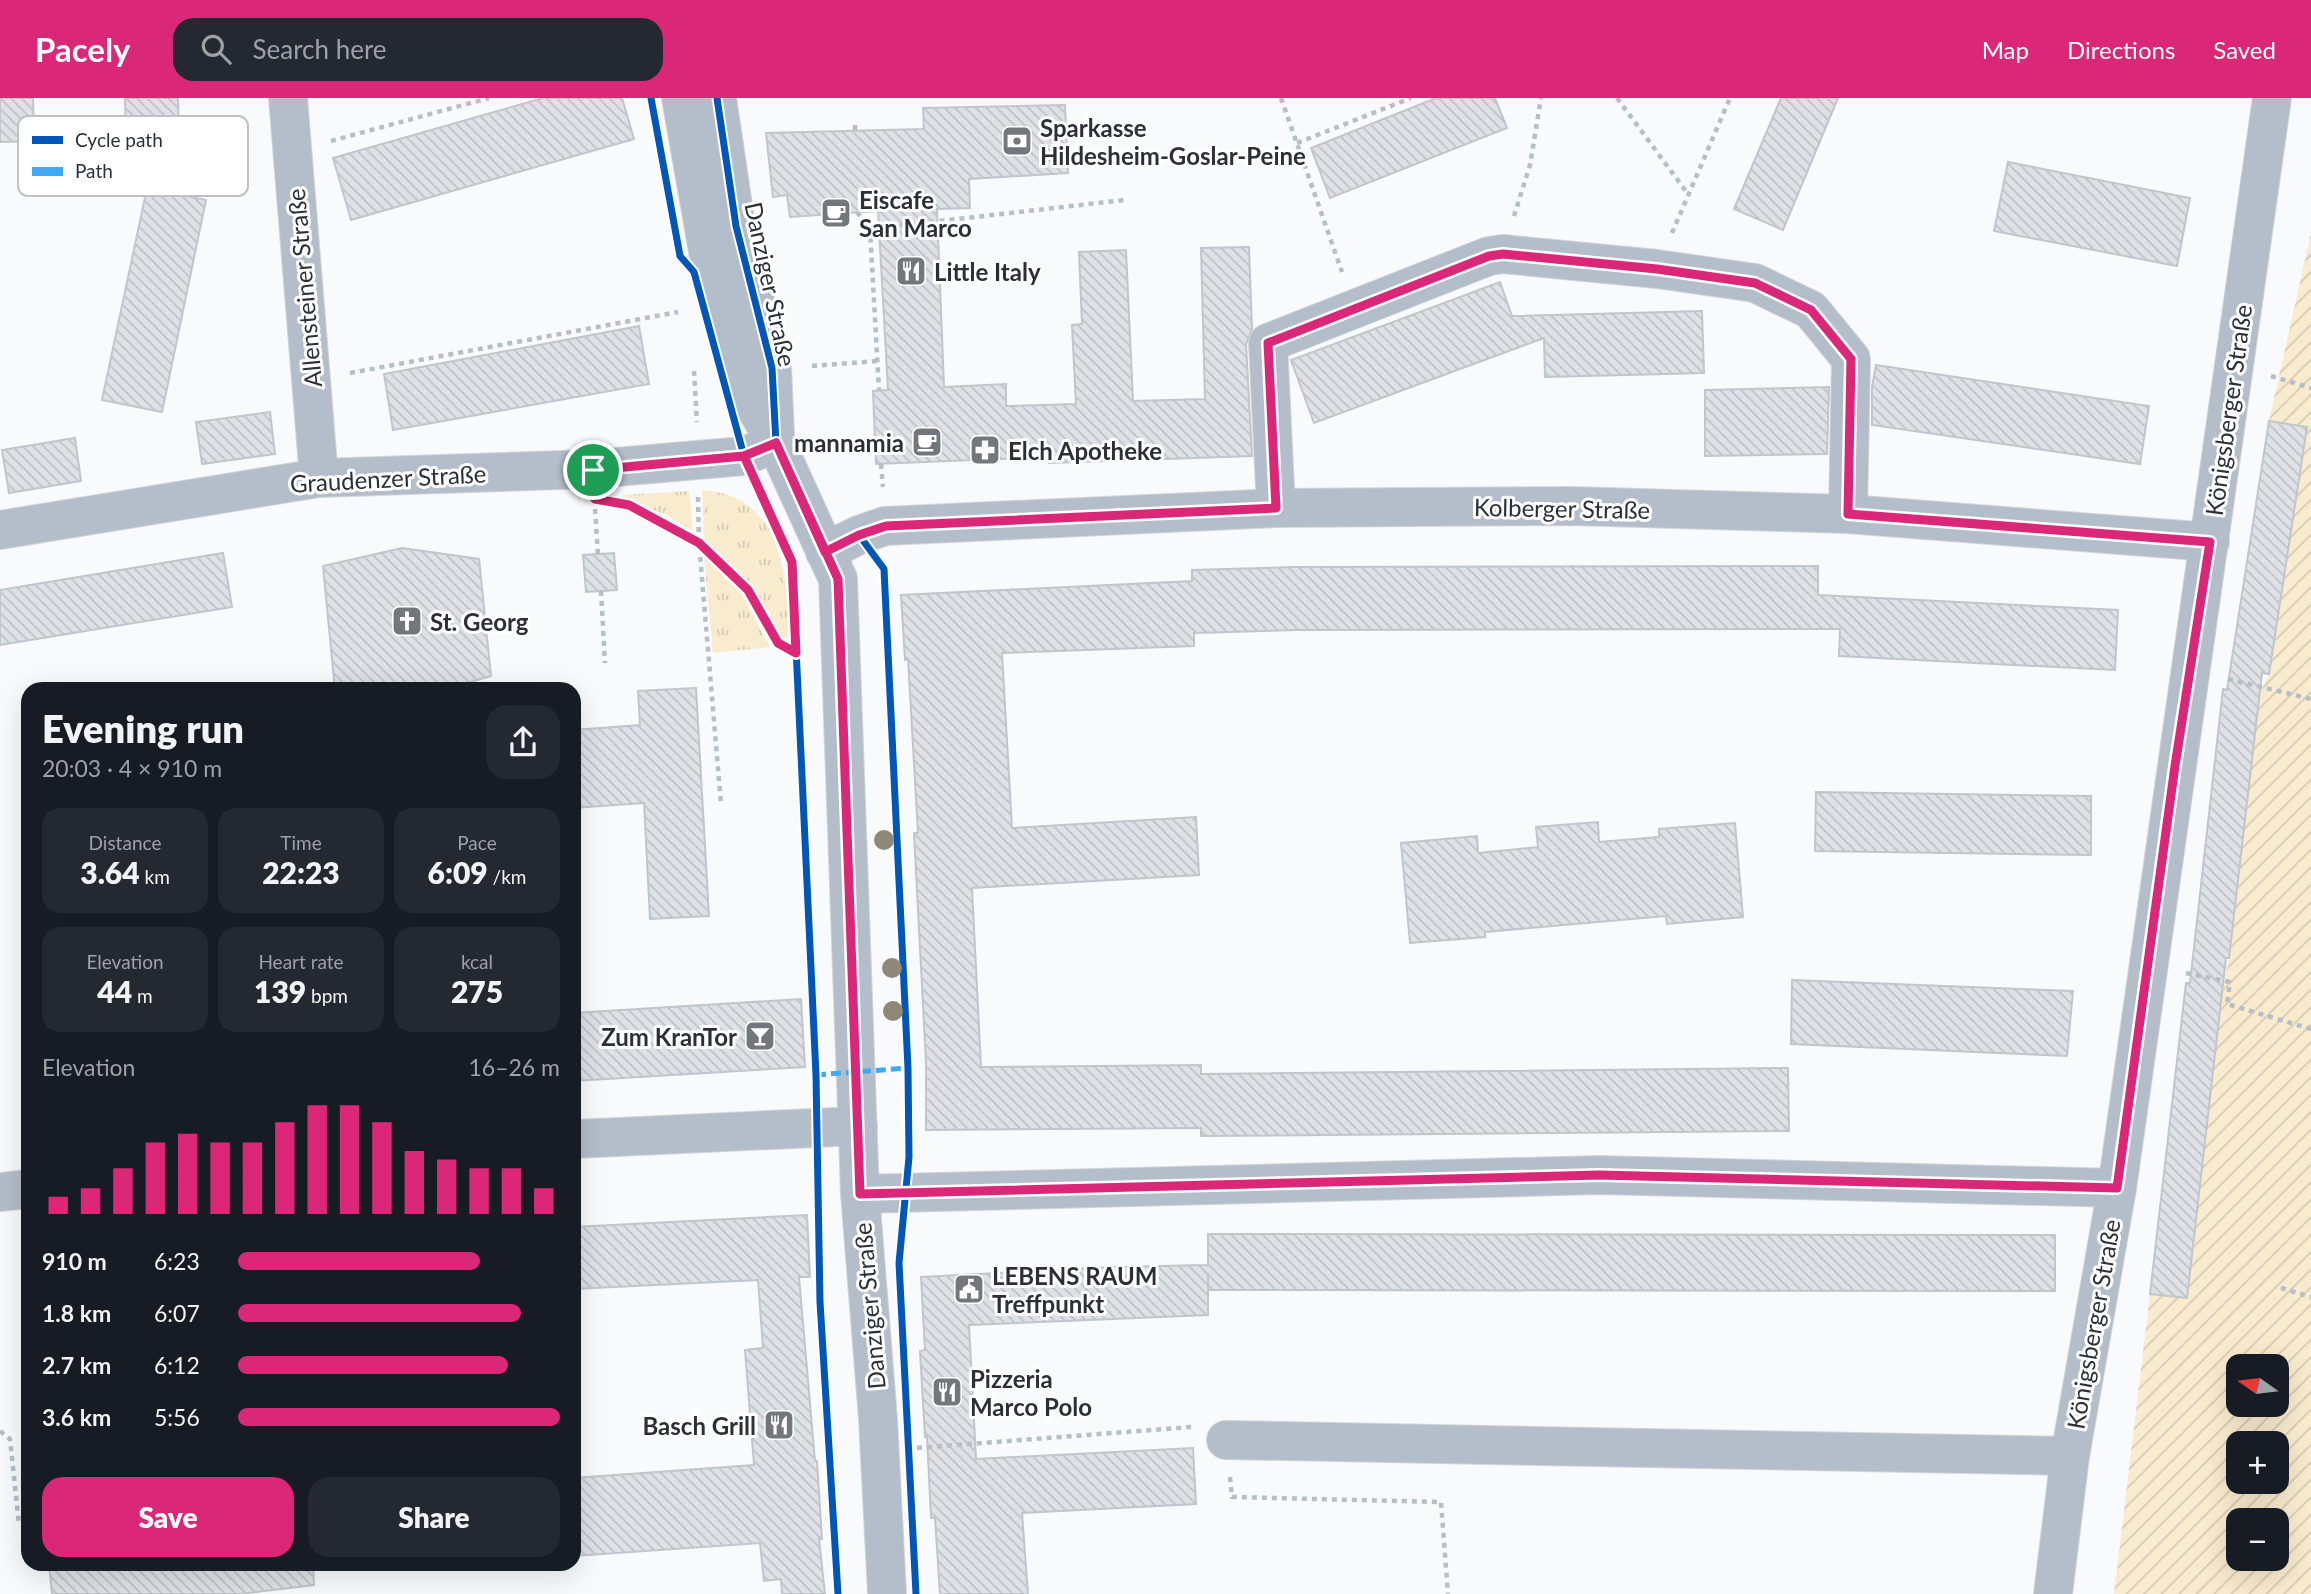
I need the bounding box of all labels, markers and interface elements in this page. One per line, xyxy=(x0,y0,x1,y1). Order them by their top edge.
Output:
search box xyxy=(173,18,663,81)
text: Pacely xyxy=(35,29,131,69)
icon: search xyxy=(197,30,235,68)
text: Search here xyxy=(253,33,387,65)
text: Map xyxy=(1982,35,2029,64)
text: Directions xyxy=(2067,35,2175,64)
text: Saved xyxy=(2213,35,2276,64)
place label: Sparkasse Hildesheim-Goslar-Peine xyxy=(1040,113,1306,170)
legend xyxy=(18,116,248,196)
bank icon: Sparkasse Hildesheim-Goslar-Peine xyxy=(1000,124,1034,158)
text: Cycle path xyxy=(75,128,163,151)
text: Path xyxy=(75,159,113,182)
place label: Eiscafe San Marco xyxy=(859,185,972,242)
street label: Allensteiner Straße xyxy=(281,187,327,389)
cafe icon: Eiscafe San Marco xyxy=(819,196,853,230)
street label: Danziger Straße xyxy=(739,199,803,369)
restaurant icon: Little Italy xyxy=(894,254,928,288)
place label: Little Italy xyxy=(934,257,1041,286)
street label: Königsberger Straße xyxy=(2199,303,2257,517)
cafe icon: mannamia xyxy=(910,425,944,459)
place label: mannamia xyxy=(794,428,904,457)
pharmacy icon: Elch Apotheke xyxy=(968,433,1002,467)
place label: Elch Apotheke xyxy=(1008,436,1162,465)
pin xyxy=(563,440,623,500)
icon: arrive xyxy=(574,451,612,489)
street label: Graudenzer Straße xyxy=(289,458,487,498)
street label: Kolberger Straße xyxy=(1474,492,1650,524)
church icon: St. Georg xyxy=(390,604,424,638)
place label: St. Georg xyxy=(430,607,529,636)
text: Evening run xyxy=(42,705,244,751)
button: share xyxy=(486,705,560,779)
text: 20:03 · 4 × 910 m xyxy=(42,754,222,782)
text: Distance xyxy=(89,831,161,854)
text: Time xyxy=(280,831,322,854)
text: Pace xyxy=(457,831,497,854)
text: 3.64 xyxy=(80,854,140,890)
text: 22:23 xyxy=(262,854,340,890)
text: 6:09 xyxy=(428,854,488,890)
text: km xyxy=(140,865,170,888)
text: /km xyxy=(488,865,526,888)
text: Elevation xyxy=(86,950,164,973)
text: Heart rate xyxy=(258,950,344,973)
text: kcal xyxy=(461,950,493,973)
text: 44 xyxy=(97,973,132,1009)
text: 139 xyxy=(254,973,306,1009)
text: 275 xyxy=(451,973,503,1009)
text: m xyxy=(132,984,153,1007)
text: bpm xyxy=(306,984,348,1007)
bar icon: Zum KranTor xyxy=(743,1019,777,1053)
place label: Zum KranTor xyxy=(601,1022,737,1051)
text: Elevation xyxy=(42,1053,135,1081)
text: 16–26 m xyxy=(468,1053,560,1081)
street label: Königsberger Straße xyxy=(2060,1217,2126,1431)
street label: Danziger Straße xyxy=(847,1221,891,1391)
text: 910 m xyxy=(42,1247,107,1275)
text: 6:23 xyxy=(154,1247,200,1275)
place label: LEBENS RAUM Treffpunkt xyxy=(992,1261,1158,1318)
public building icon: LEBENS RAUM Treffpunkt xyxy=(952,1272,986,1306)
text: 1.8 km xyxy=(42,1299,111,1327)
text: 6:07 xyxy=(154,1299,200,1327)
text: 2.7 km xyxy=(42,1351,111,1379)
text: 6:12 xyxy=(154,1351,200,1379)
north arrow xyxy=(2226,1354,2289,1418)
map controls xyxy=(2226,1354,2289,1571)
place label: Pizzeria Marco Polo xyxy=(970,1364,1092,1421)
restaurant icon: Pizzeria Marco Polo xyxy=(930,1375,964,1409)
text: 3.6 km xyxy=(42,1403,111,1431)
text: 5:56 xyxy=(154,1403,200,1431)
restaurant icon: Basch Grill xyxy=(762,1408,796,1442)
place label: Basch Grill xyxy=(643,1411,756,1440)
button: + xyxy=(2226,1431,2289,1494)
button: Save xyxy=(42,1477,294,1557)
button: Share xyxy=(308,1477,560,1557)
button: − xyxy=(2226,1508,2289,1571)

